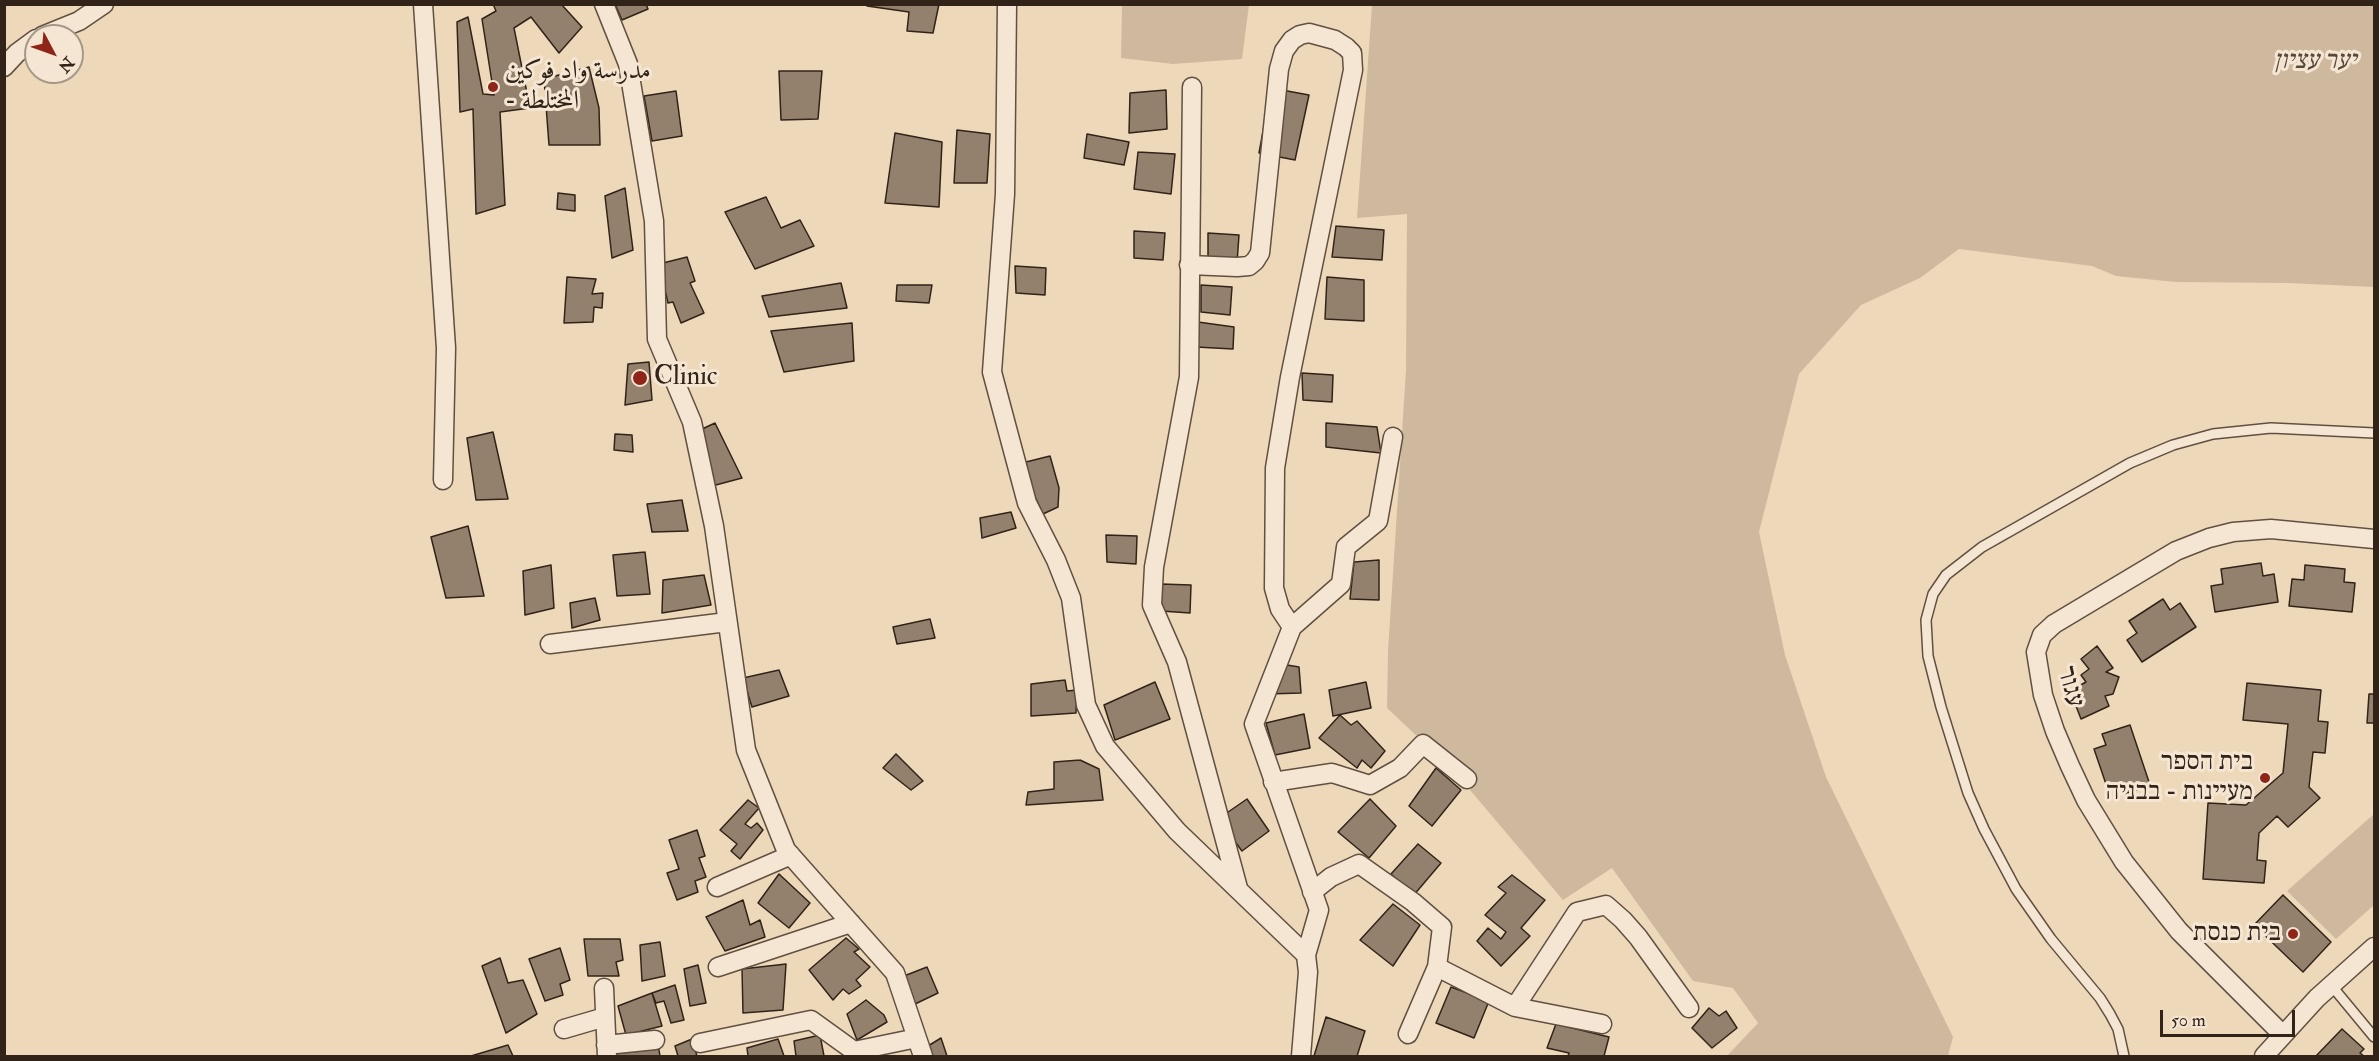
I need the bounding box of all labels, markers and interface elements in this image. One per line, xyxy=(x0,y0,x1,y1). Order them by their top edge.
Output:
north arrow xyxy=(24,24,84,84)
park label: יער עציון xyxy=(2274,46,2356,78)
text: N xyxy=(54,53,78,76)
place label: مدرسة واد فوكين - المختلطة xyxy=(505,56,651,118)
marker: مدرسة واد فوكين - المختلطة xyxy=(486,80,500,94)
place label: Clinic xyxy=(654,362,717,394)
marker: Clinic xyxy=(631,369,649,387)
street label: עגור xyxy=(2049,663,2089,711)
place label: בית הספר מעיינות - בבניה xyxy=(2106,747,2253,808)
marker: בית הספר מעיינות - בבניה xyxy=(2258,771,2272,785)
place label: בית כנסת xyxy=(2193,918,2281,950)
marker: בית כנסת xyxy=(2286,927,2300,941)
scale bar xyxy=(2163,998,2298,1036)
text: 50 m xyxy=(2171,1009,2206,1032)

